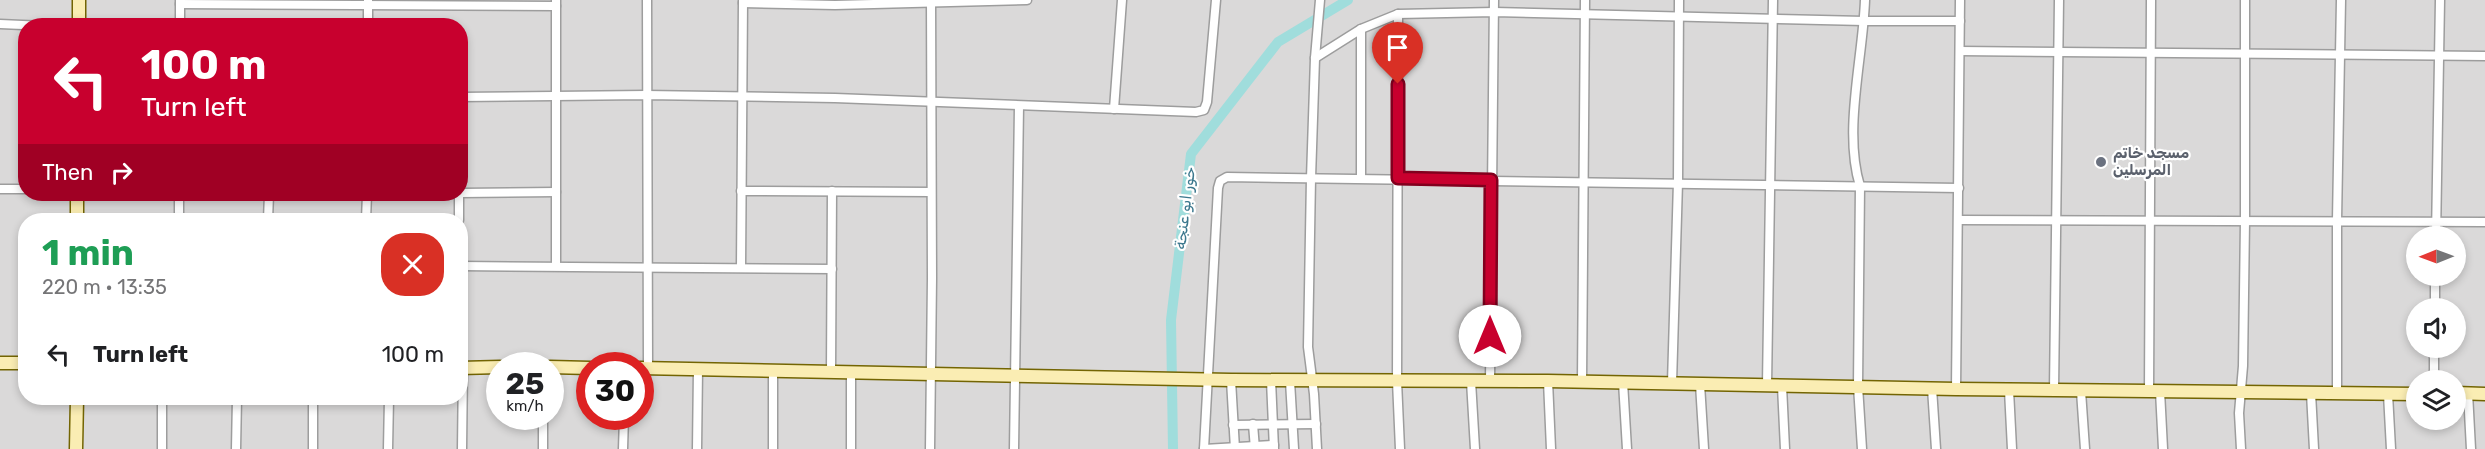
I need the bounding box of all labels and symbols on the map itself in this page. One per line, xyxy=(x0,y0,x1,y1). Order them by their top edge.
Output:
pin xyxy=(1372,22,1423,84)
place label: مسجد خاتم المرسلين xyxy=(2113,144,2189,179)
marker: مسجد خاتم المرسلين xyxy=(2094,155,2108,169)
water label: خور ابو عنجة xyxy=(1170,166,1200,251)
north arrow xyxy=(2406,226,2466,286)
position arrow xyxy=(1458,304,1522,368)
speed limit sign: 30 xyxy=(576,352,654,430)

